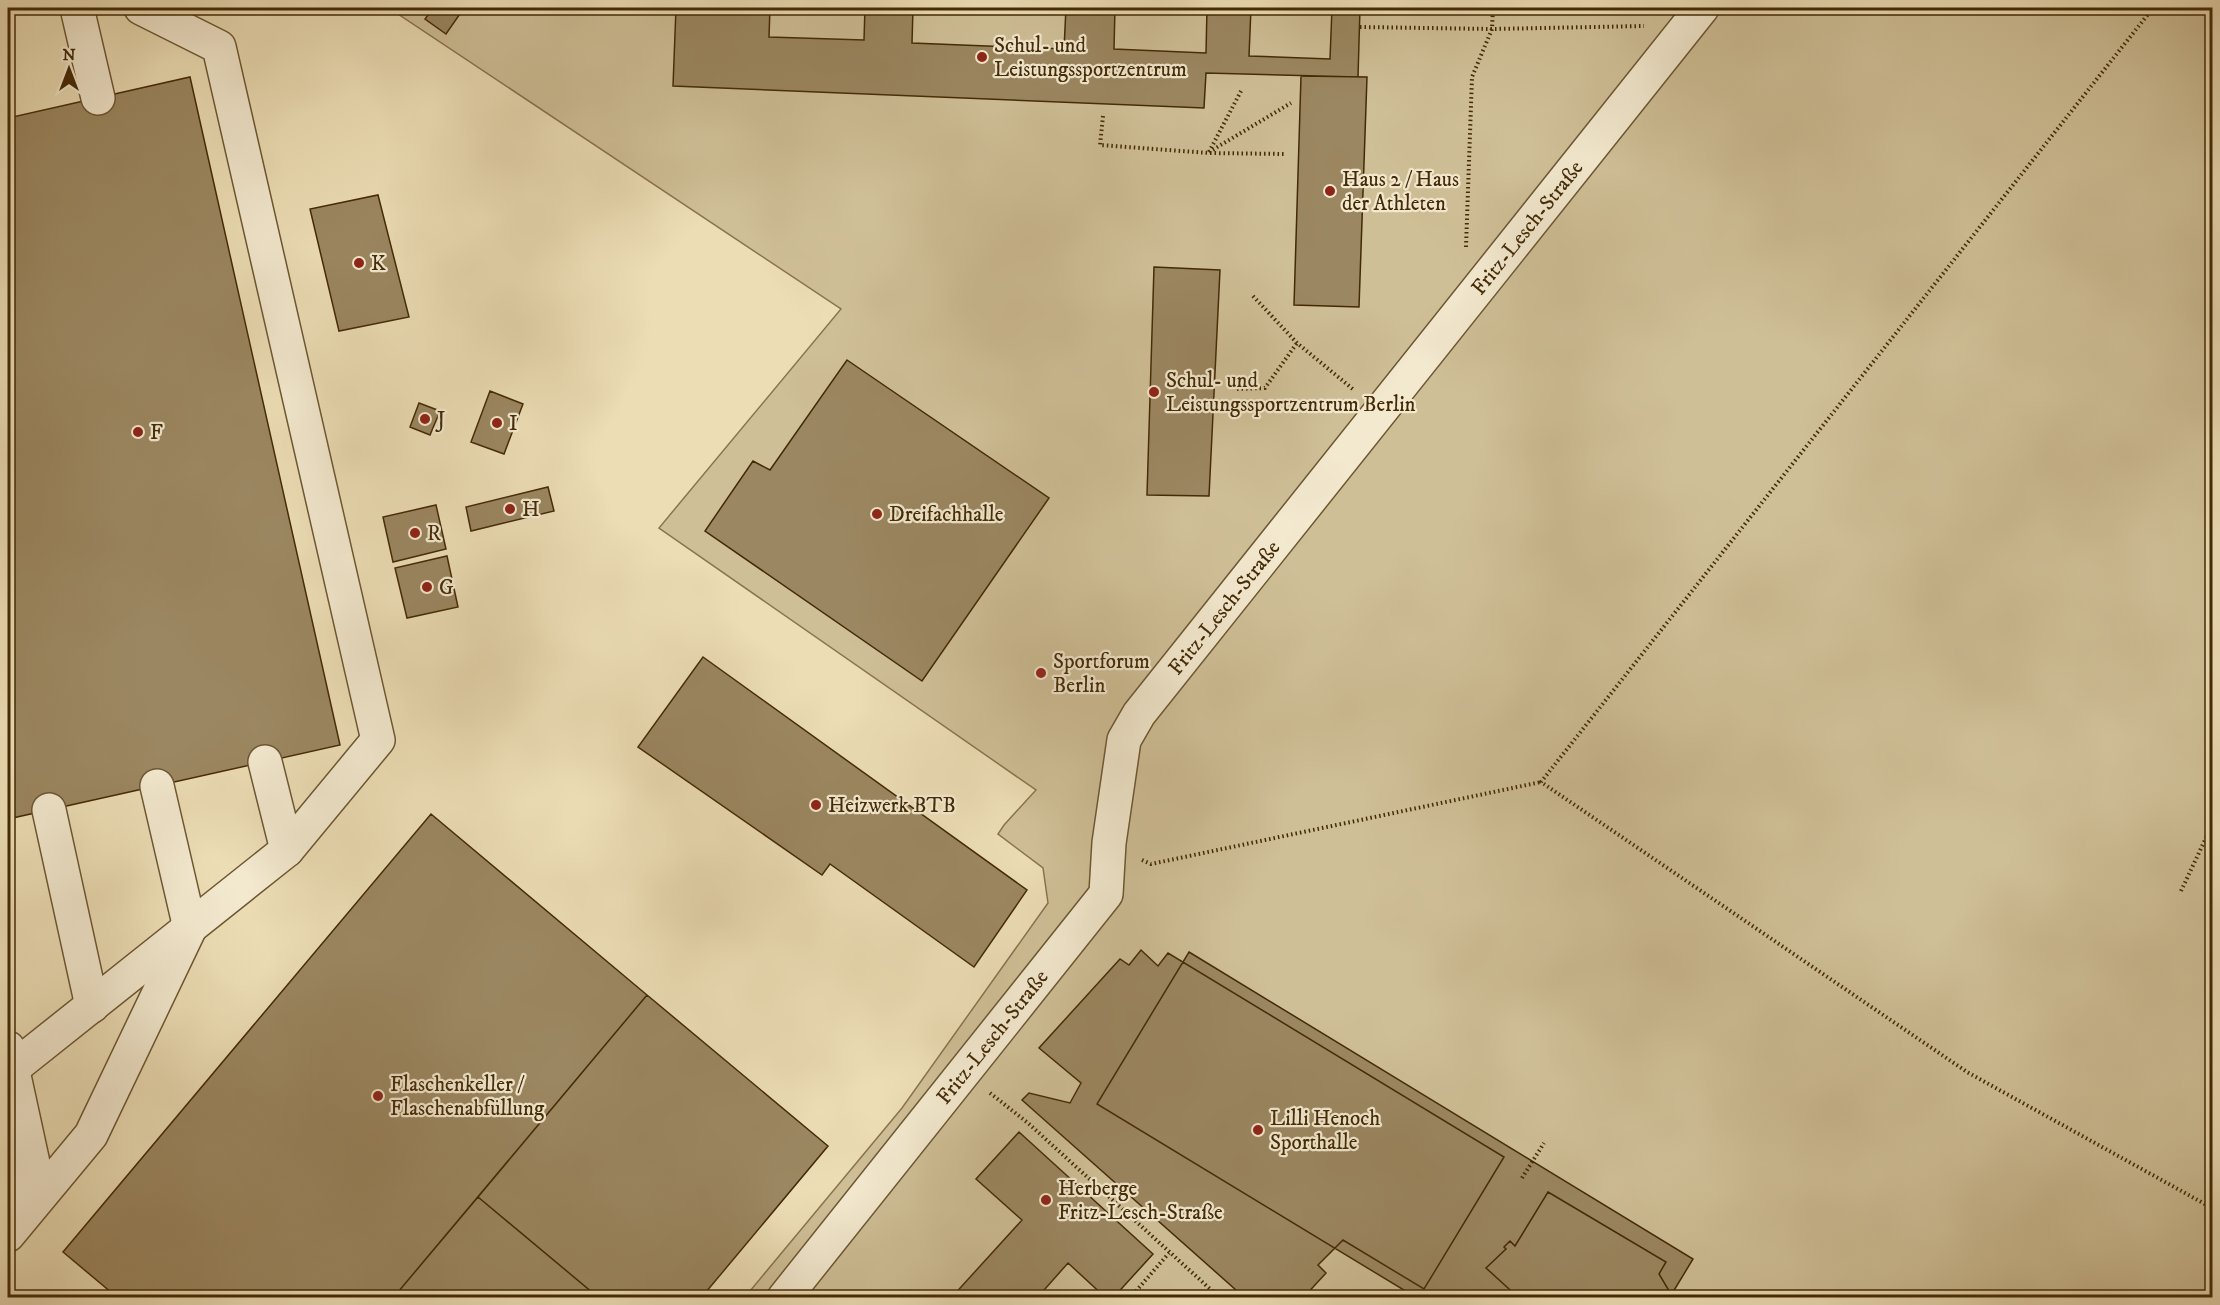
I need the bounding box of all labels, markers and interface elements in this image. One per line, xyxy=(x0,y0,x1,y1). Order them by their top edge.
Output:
place label: Schul- und Leistungssportzentrum xyxy=(994,33,1187,83)
north arrow xyxy=(39,39,99,99)
text: N xyxy=(62,45,76,65)
marker: Schul- und Leistungssportzentrum xyxy=(975,50,989,64)
street label: Fritz-Lesch-Straße xyxy=(1466,155,1589,301)
place label: Haus 2 / Haus der Athleten xyxy=(1342,167,1459,217)
marker: Haus 2 / Haus der Athleten xyxy=(1323,184,1337,198)
place label: K xyxy=(371,251,386,277)
marker: K xyxy=(352,256,366,270)
place label: Schul- und Leistungssportzentrum Berlin xyxy=(1166,368,1416,418)
marker: Schul- und Leistungssportzentrum Berlin xyxy=(1147,385,1161,399)
place label: J xyxy=(435,407,445,433)
place label: I xyxy=(509,411,518,437)
marker: J xyxy=(418,412,432,426)
marker: I xyxy=(490,416,504,430)
place label: F xyxy=(150,420,163,446)
marker: F xyxy=(131,425,145,439)
place label: H xyxy=(522,497,540,523)
marker: H xyxy=(503,502,517,516)
place label: Dreifachhalle xyxy=(889,502,1004,528)
marker: Dreifachhalle xyxy=(870,507,884,521)
place label: R xyxy=(427,521,441,547)
marker: R xyxy=(408,526,422,540)
street label: Fritz-Lesch-Straße xyxy=(1163,535,1286,681)
place label: G xyxy=(439,575,454,601)
marker: G xyxy=(420,580,434,594)
place label: Sportforum Berlin xyxy=(1053,649,1150,699)
marker: Sportforum Berlin xyxy=(1034,666,1048,680)
place label: Heizwerk BTB xyxy=(828,793,956,819)
marker: Heizwerk BTB xyxy=(809,798,823,812)
street label: Fritz-Lesch-Straße xyxy=(931,965,1055,1110)
place label: Flaschenkeller / Flaschenabfüllung xyxy=(390,1072,545,1122)
marker: Flaschenkeller / Flaschenabfüllung xyxy=(371,1089,385,1103)
place label: Lilli Henoch Sporthalle xyxy=(1270,1106,1380,1156)
marker: Lilli Henoch Sporthalle xyxy=(1251,1123,1265,1137)
place label: Herberge Fritz-Lesch-Straße xyxy=(1058,1176,1223,1226)
marker: Herberge Fritz-Lesch-Straße xyxy=(1039,1193,1053,1207)

